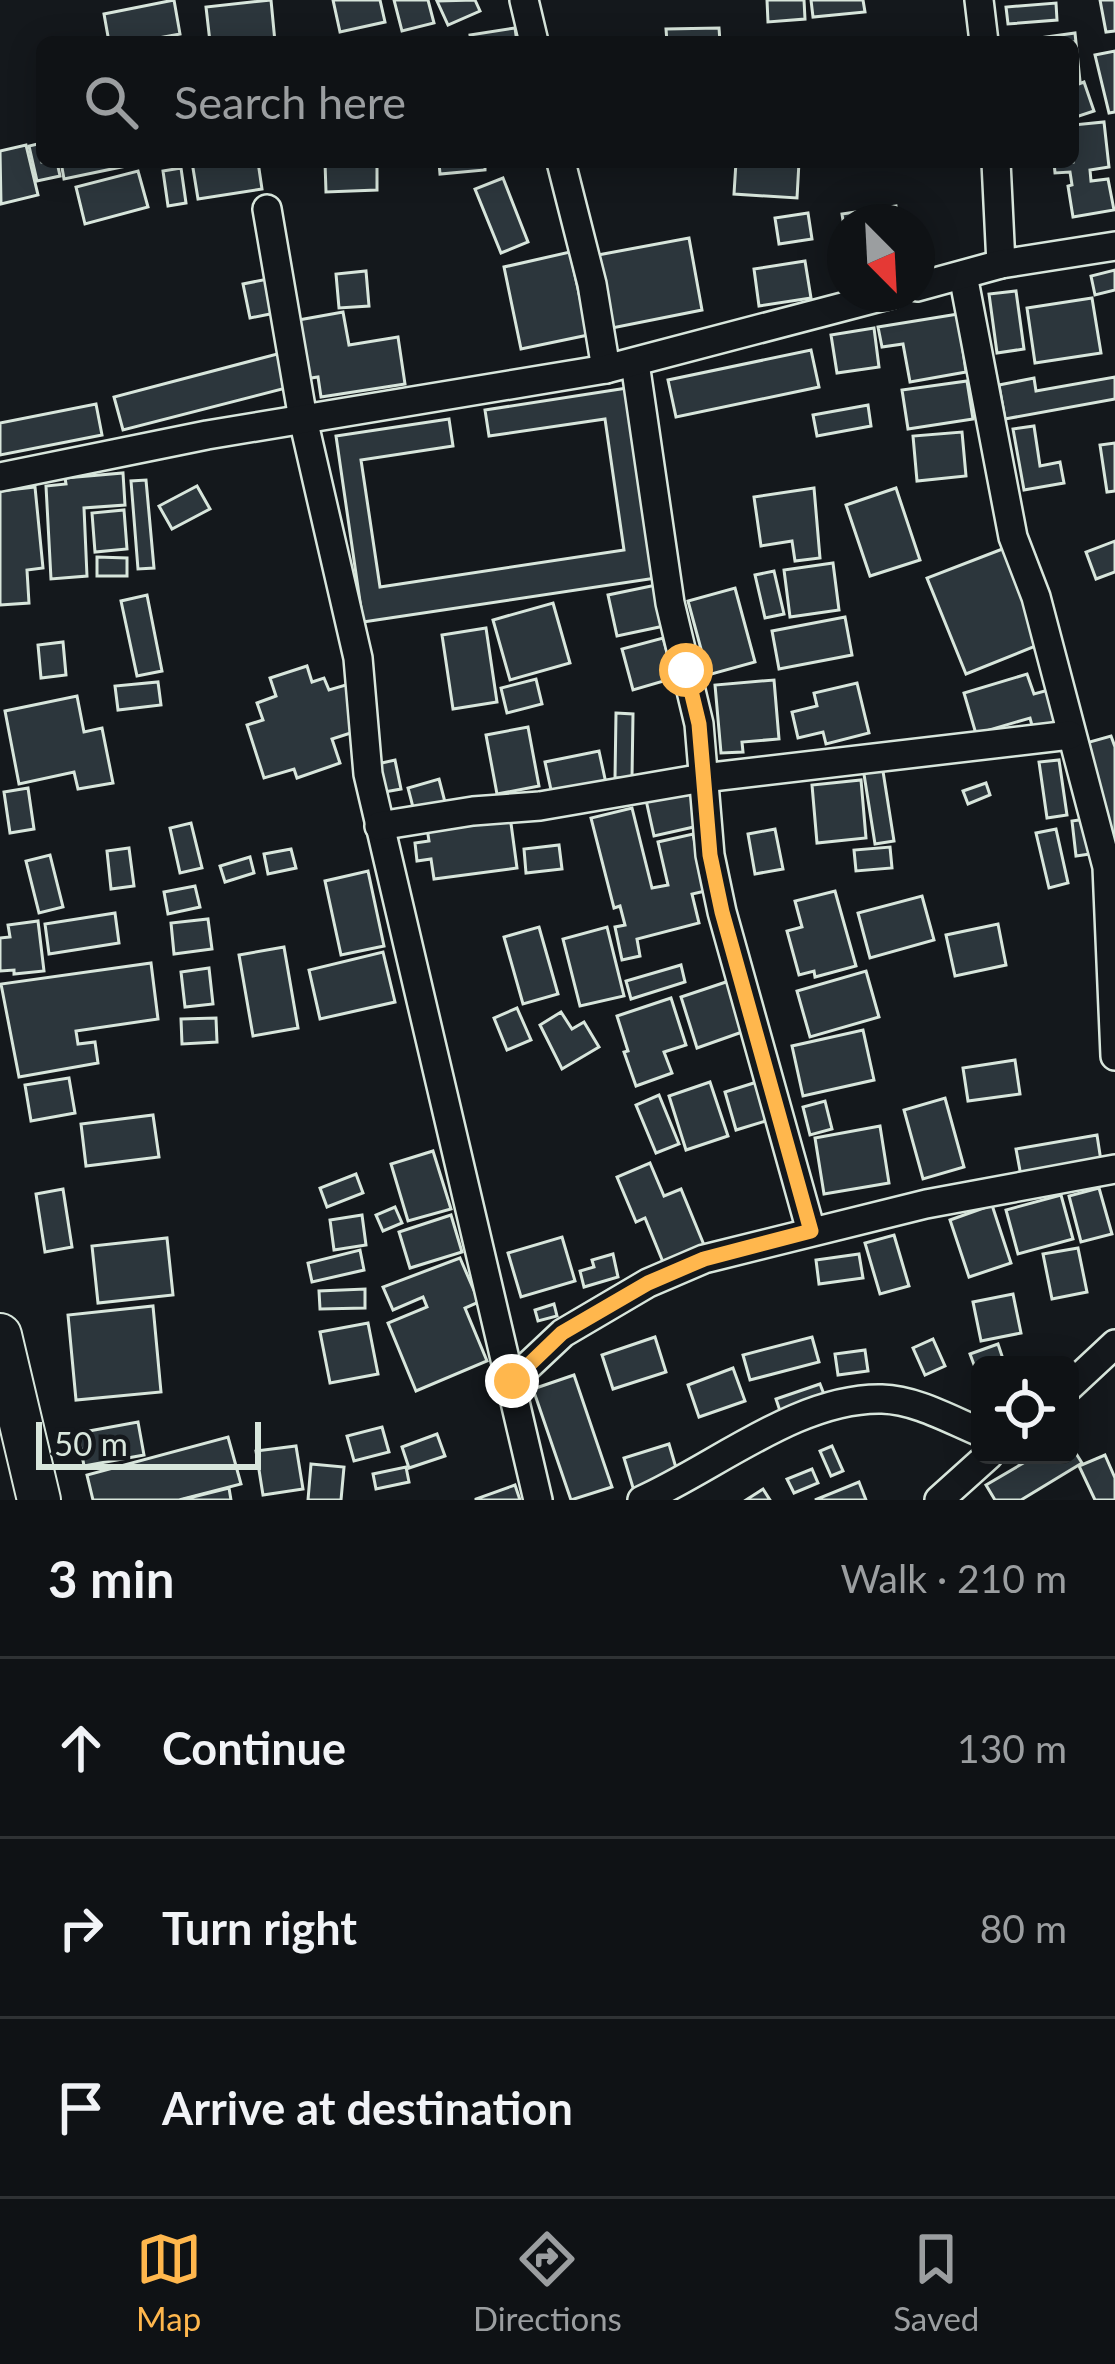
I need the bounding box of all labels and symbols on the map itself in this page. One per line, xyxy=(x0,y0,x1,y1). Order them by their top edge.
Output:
north arrow xyxy=(827,204,935,312)
route start xyxy=(659,643,713,697)
route end xyxy=(485,1354,539,1408)
scale bar xyxy=(36,1416,261,1469)

